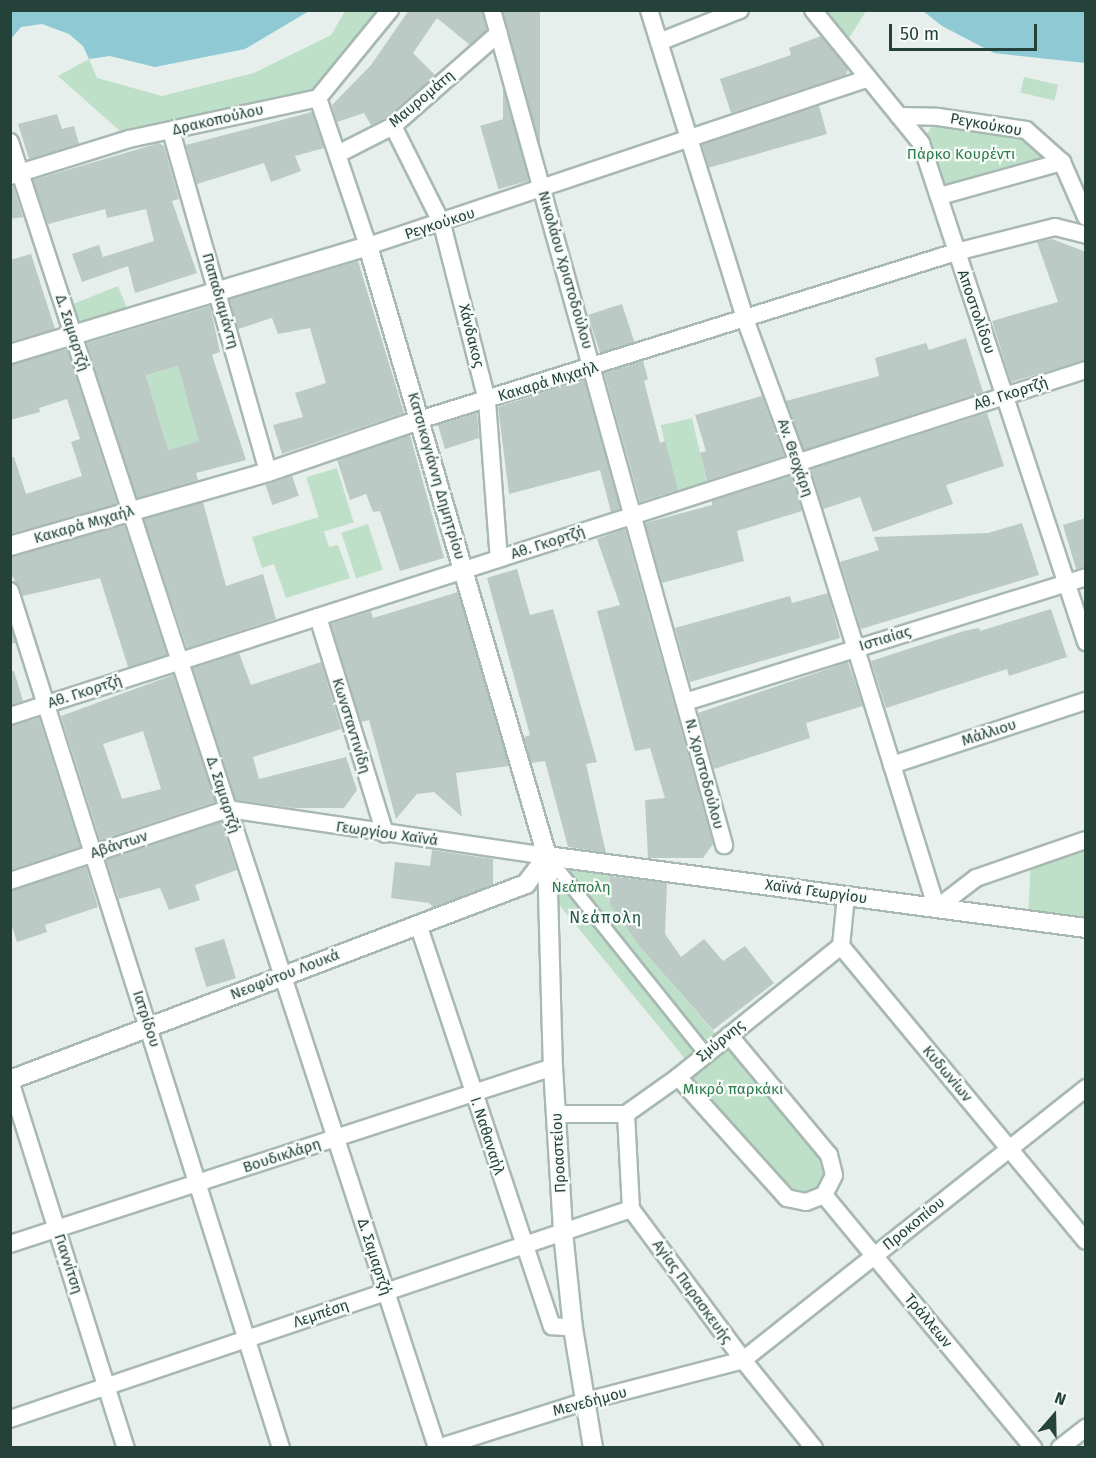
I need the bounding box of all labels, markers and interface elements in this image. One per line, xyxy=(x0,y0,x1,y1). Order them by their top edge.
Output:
scale bar xyxy=(892,12,1040,50)
text: 50 m xyxy=(900,23,939,45)
street label: Μαυρομάτη xyxy=(386,67,458,131)
street label: Δρακοπούλου xyxy=(170,101,266,139)
street label: Ρεγκούκου xyxy=(949,110,1023,140)
park label: Πάρκο Κουρέντι xyxy=(907,146,1015,164)
street label: Νικολάου Χριστοδούλου xyxy=(534,189,596,351)
street label: Ρεγκούκου xyxy=(403,204,477,244)
street label: Παπαδιαμάντη xyxy=(198,251,242,351)
street label: Αποστολίδου xyxy=(953,268,999,356)
street label: Δ. Σαμαρτζή xyxy=(51,292,93,374)
street label: Χάνδακος xyxy=(454,302,488,370)
street label: Κακαρά Μιχαήλ xyxy=(496,358,600,406)
street label: Αθ. Γκορτζή xyxy=(972,374,1050,414)
street label: Κατσικογιάννη Δημητρίου xyxy=(404,390,468,562)
street label: Αν. Θεοχάρη xyxy=(773,417,817,499)
street label: Κακαρά Μιχαήλ xyxy=(32,502,136,548)
street label: Αθ. Γκορτζή xyxy=(509,523,587,563)
street label: Ιστιαίας xyxy=(857,623,913,655)
street label: Αθ. Γκορτζή xyxy=(46,672,124,712)
street label: Κωνσταντινίδη xyxy=(328,676,374,776)
street label: Μάλλιου xyxy=(959,716,1019,750)
street label: Ν. Χριστοδούλου xyxy=(681,717,727,831)
street label: Δ. Σαμαρτζή xyxy=(202,754,244,836)
street label: Γεωργίου Χαϊνά xyxy=(335,818,439,850)
street label: Αβάντων xyxy=(88,827,150,863)
street label: Χαϊνά Γεωργίου xyxy=(764,876,868,908)
park label: Νεάπολη xyxy=(551,879,611,897)
district label: Νεάπολη xyxy=(569,908,643,928)
street label: Νεοφύτου Λουκά xyxy=(228,946,342,1004)
street label: Ιατρίδου xyxy=(128,988,164,1050)
street label: Σμύρνης xyxy=(693,1016,749,1066)
street label: Κυδωνίων xyxy=(918,1042,976,1106)
park label: Μικρό παρκάκι xyxy=(683,1081,783,1099)
street label: Ι. Ναθαναήλ xyxy=(466,1095,508,1177)
street label: Προαστείου xyxy=(548,1112,570,1194)
street label: Βουδικλάρη xyxy=(241,1135,323,1177)
street label: Προκοπίου xyxy=(879,1194,949,1254)
street label: Δ. Σαμαρτζή xyxy=(353,1216,395,1298)
street label: Γιαννίτση xyxy=(50,1232,86,1296)
street label: Αγίας Παρασκευής xyxy=(648,1237,736,1347)
street label: Τράλλεων xyxy=(900,1290,956,1352)
street label: Λεμπέση xyxy=(291,1296,351,1332)
street label: Μενεδήμου xyxy=(551,1383,629,1421)
north arrow xyxy=(1024,1386,1084,1446)
text: N xyxy=(1052,1388,1069,1409)

